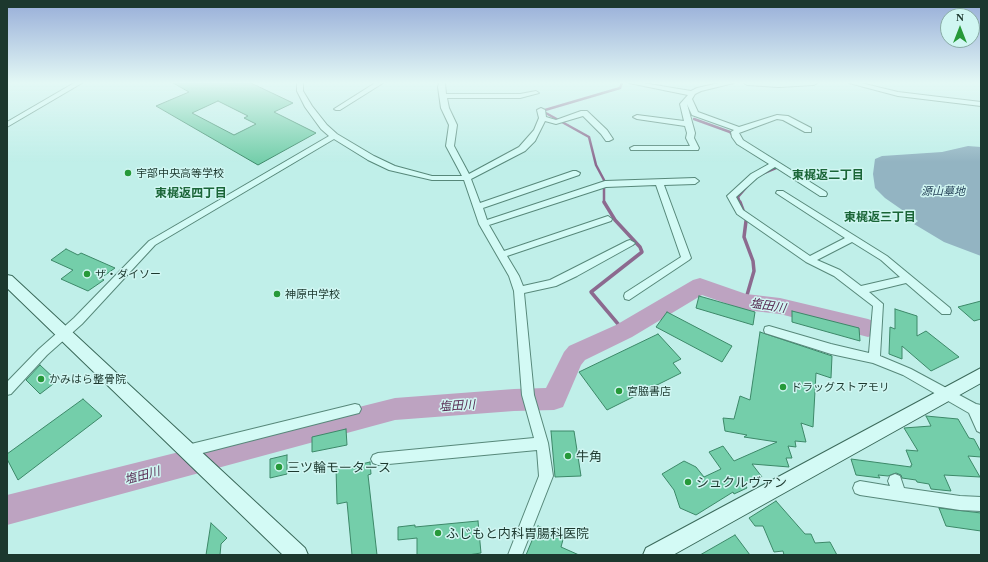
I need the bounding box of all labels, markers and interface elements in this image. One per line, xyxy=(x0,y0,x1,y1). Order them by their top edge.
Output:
north arrow xyxy=(940,8,980,48)
text: N xyxy=(956,11,964,23)
place label: 宇部中央高等学校 xyxy=(136,166,224,180)
district label: 東梶返二丁目 xyxy=(792,167,864,181)
marker: 宇部中央高等学校 xyxy=(123,168,133,178)
park label: 源山墓地 xyxy=(921,184,965,198)
district label: 東梶返四丁目 xyxy=(155,185,227,199)
district label: 東梶返三丁目 xyxy=(844,209,916,223)
place label: ザ・ダイソー xyxy=(95,267,161,281)
marker: ザ・ダイソー xyxy=(82,269,92,279)
place label: 神原中学校 xyxy=(285,287,340,301)
marker: 神原中学校 xyxy=(272,289,282,299)
water label: 塩田川 xyxy=(749,295,787,315)
place label: かみはら整骨院 xyxy=(49,372,126,386)
marker: かみはら整骨院 xyxy=(36,374,46,384)
place label: ドラッグストアモリ xyxy=(791,380,890,394)
marker: ドラッグストアモリ xyxy=(778,382,788,392)
place label: 宮脇書店 xyxy=(627,384,671,398)
marker: 宮脇書店 xyxy=(614,386,624,396)
water label: 塩田川 xyxy=(439,397,475,413)
place label: 牛角 xyxy=(576,448,602,464)
marker: 牛角 xyxy=(563,451,573,461)
place label: 三ツ輪モータース xyxy=(287,459,391,475)
marker: 三ツ輪モータース xyxy=(274,462,284,472)
water label: 塩田川 xyxy=(123,463,161,487)
place label: シュクルヴァン xyxy=(696,474,787,490)
marker: シュクルヴァン xyxy=(683,477,693,487)
place label: ふじもと内科胃腸科医院 xyxy=(446,525,589,541)
marker: ふじもと内科胃腸科医院 xyxy=(433,528,443,538)

